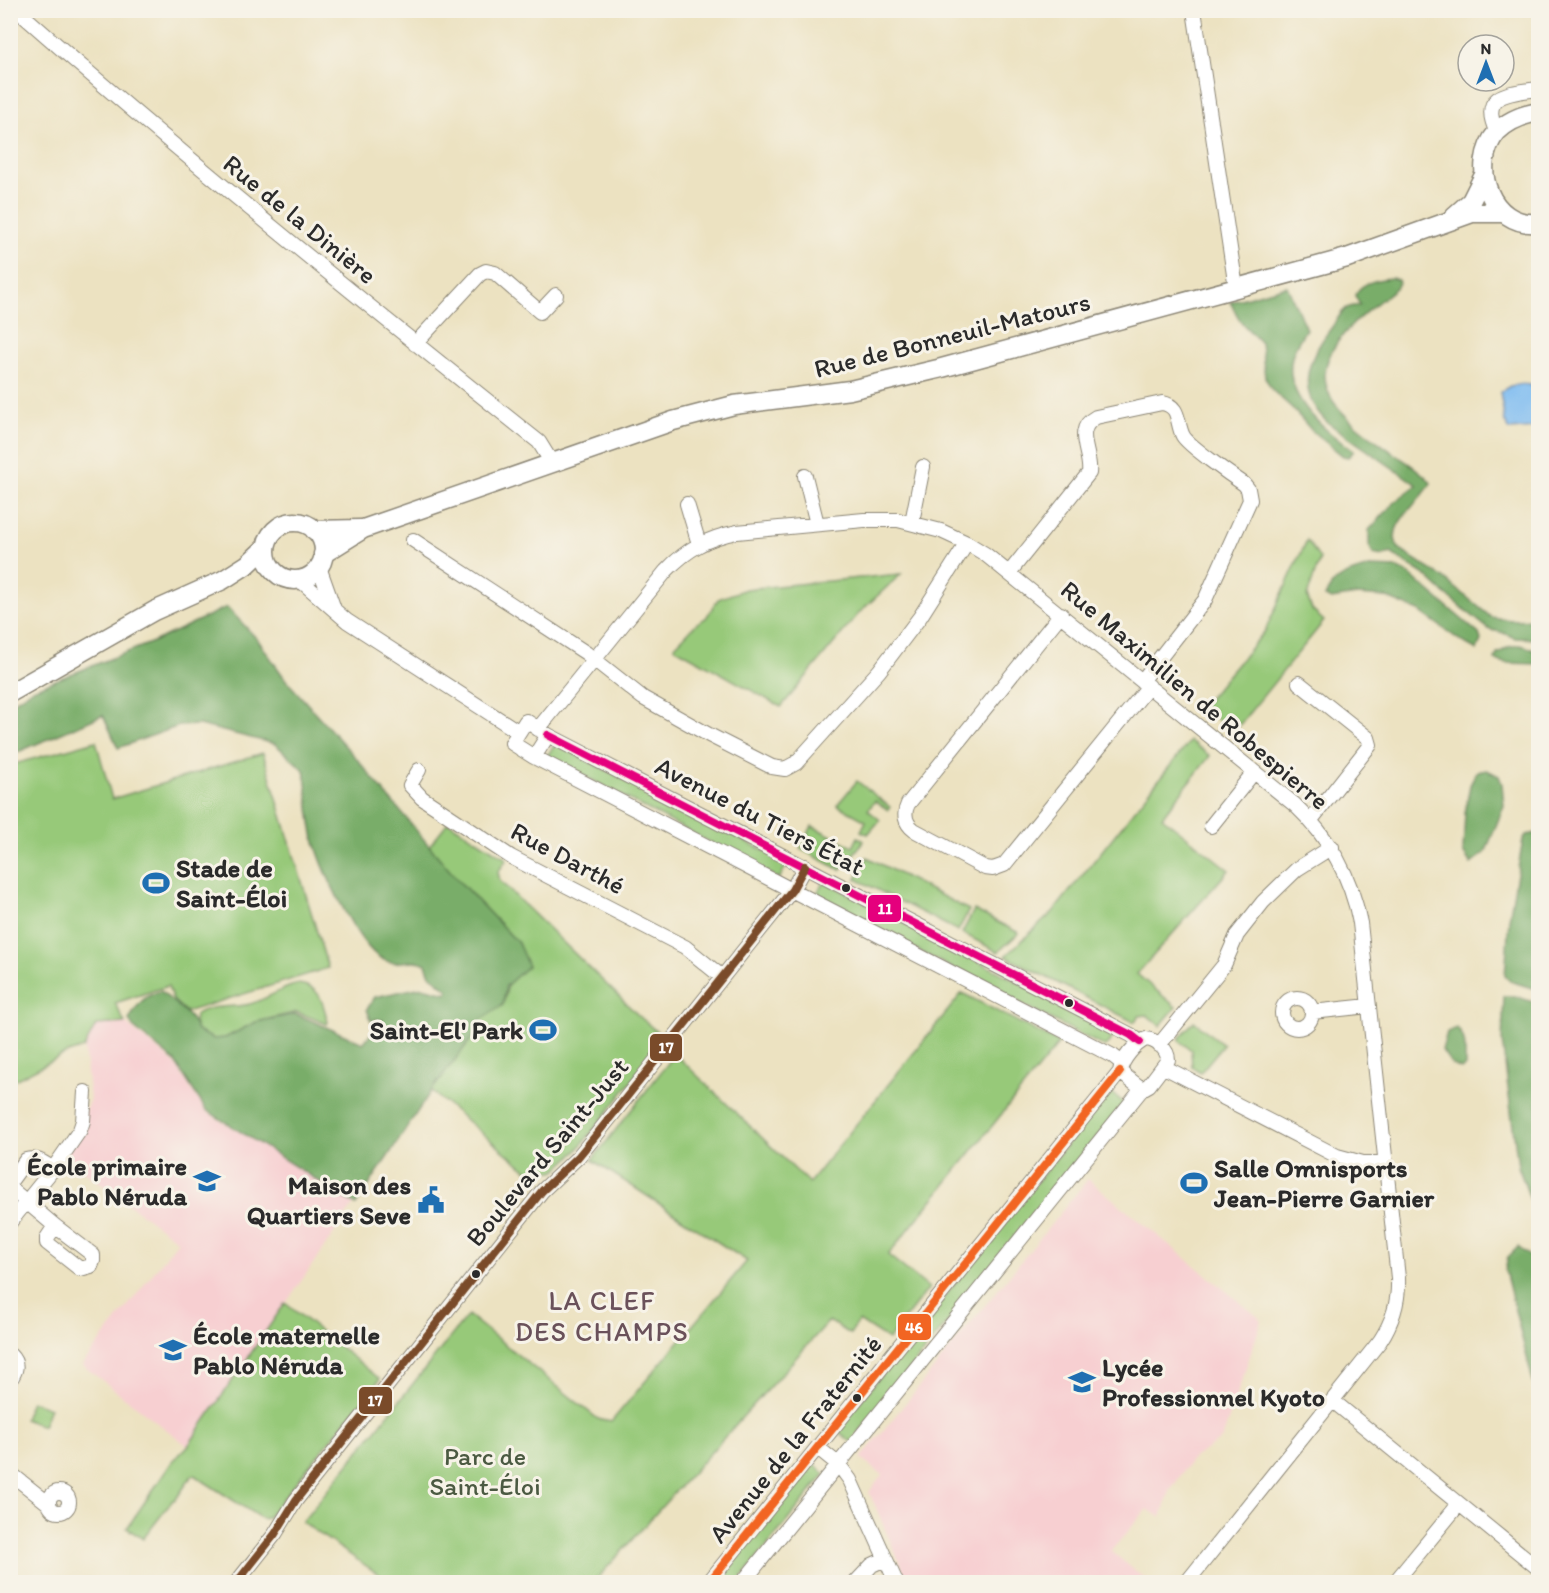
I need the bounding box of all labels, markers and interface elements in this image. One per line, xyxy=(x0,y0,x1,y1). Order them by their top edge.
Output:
north arrow xyxy=(1456,33,1516,93)
text: N xyxy=(1481,39,1491,58)
street label: Rue de la Dinière xyxy=(217,147,383,291)
street label: Rue de Bonneuil-Matours xyxy=(811,285,1093,385)
street label: Rue Maximilien de Robespierre xyxy=(1054,573,1336,817)
street label: Avenue du Tiers État xyxy=(650,749,870,883)
street label: Rue Darthé xyxy=(506,815,630,901)
place label: Stade de Saint-Éloi xyxy=(176,852,287,914)
sports icon: Stade de Saint-Éloi xyxy=(141,868,171,898)
unlabelled marker xyxy=(840,882,852,894)
line badge: 11 xyxy=(867,894,902,923)
text: 11 xyxy=(878,899,893,918)
unlabelled marker xyxy=(1063,997,1075,1009)
place label: Saint-El' Park xyxy=(370,1014,524,1046)
sports icon: Saint-El' Park xyxy=(528,1015,558,1045)
line badge: 17 xyxy=(649,1033,683,1062)
text: 17 xyxy=(658,1038,674,1057)
street label: Boulevard Saint-Just xyxy=(459,1051,635,1253)
place label: École primaire Pablo Néruda xyxy=(27,1150,187,1212)
place label: Salle Omnisports Jean-Pierre Garnier xyxy=(1213,1152,1435,1214)
school or university icon: École primaire Pablo Néruda xyxy=(192,1166,222,1196)
sports icon: Salle Omnisports Jean-Pierre Garnier xyxy=(1179,1168,1209,1198)
place label: Maison des Quartiers Seve xyxy=(247,1169,411,1231)
public building icon: Maison des Quartiers Seve xyxy=(416,1185,446,1215)
unlabelled marker xyxy=(470,1268,482,1280)
district label: LA CLEF DES CHAMPS xyxy=(515,1284,689,1348)
line badge: 46 xyxy=(897,1313,932,1341)
text: 46 xyxy=(905,1318,924,1337)
place label: École maternelle Pablo Néruda xyxy=(193,1319,380,1381)
street label: Avenue de la Fraternité xyxy=(702,1329,888,1549)
school or university icon: École maternelle Pablo Néruda xyxy=(158,1335,188,1365)
place label: Lycée Professionnel Kyoto xyxy=(1102,1351,1325,1413)
school or university icon: Lycée Professionnel Kyoto xyxy=(1067,1367,1097,1397)
line badge: 17 xyxy=(358,1386,393,1415)
text: 17 xyxy=(367,1391,383,1410)
unlabelled marker xyxy=(851,1392,863,1404)
park label: Parc de Saint-Éloi xyxy=(429,1440,541,1502)

